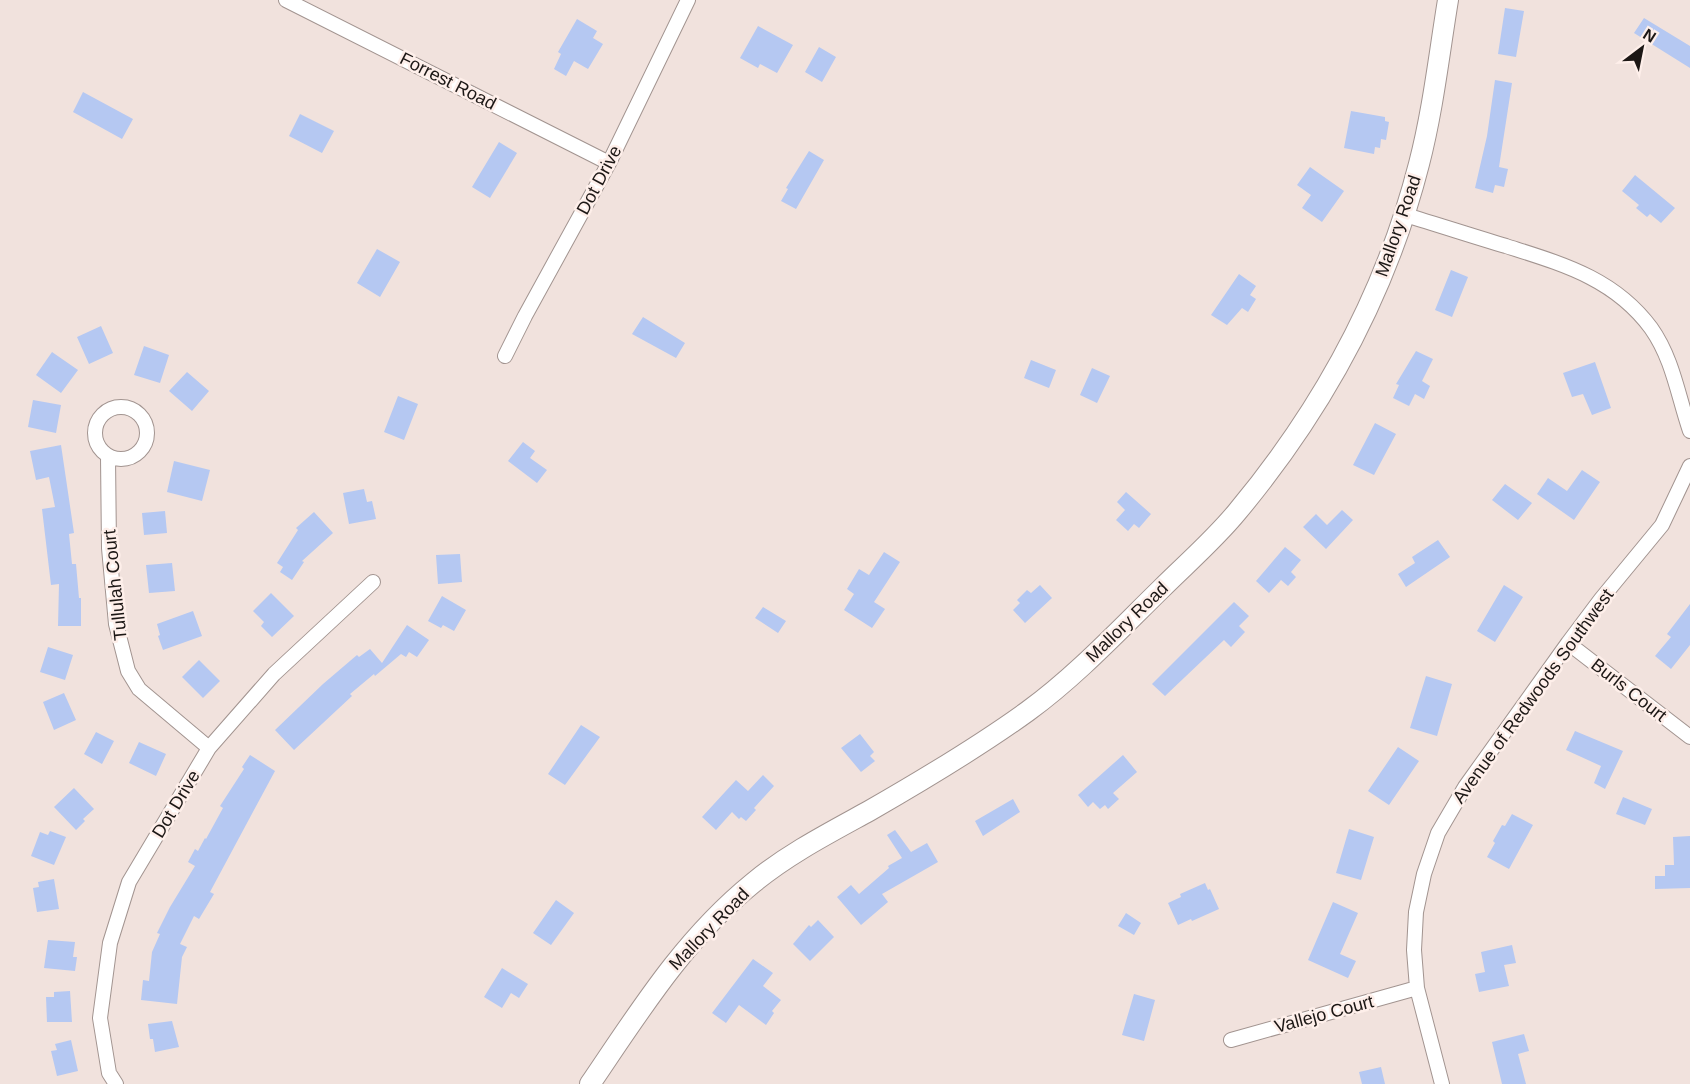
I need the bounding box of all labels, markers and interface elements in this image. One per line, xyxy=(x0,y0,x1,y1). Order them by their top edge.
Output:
north arrow xyxy=(1612,18,1672,78)
text: N xyxy=(1640,25,1659,46)
street label: Forrest Road xyxy=(397,48,499,114)
street label: Dot Drive xyxy=(573,142,625,218)
street label: Mallory Road xyxy=(1371,173,1425,279)
street label: Tullulah Court xyxy=(99,529,131,641)
street label: Mallory Road xyxy=(1082,578,1172,666)
street label: Avenue of Redwoods Southwest xyxy=(1449,585,1617,807)
street label: Burls Court xyxy=(1587,654,1671,726)
street label: Dot Drive xyxy=(148,767,204,841)
street label: Mallory Road xyxy=(665,884,753,974)
street label: Vallejo Court xyxy=(1272,991,1376,1037)

